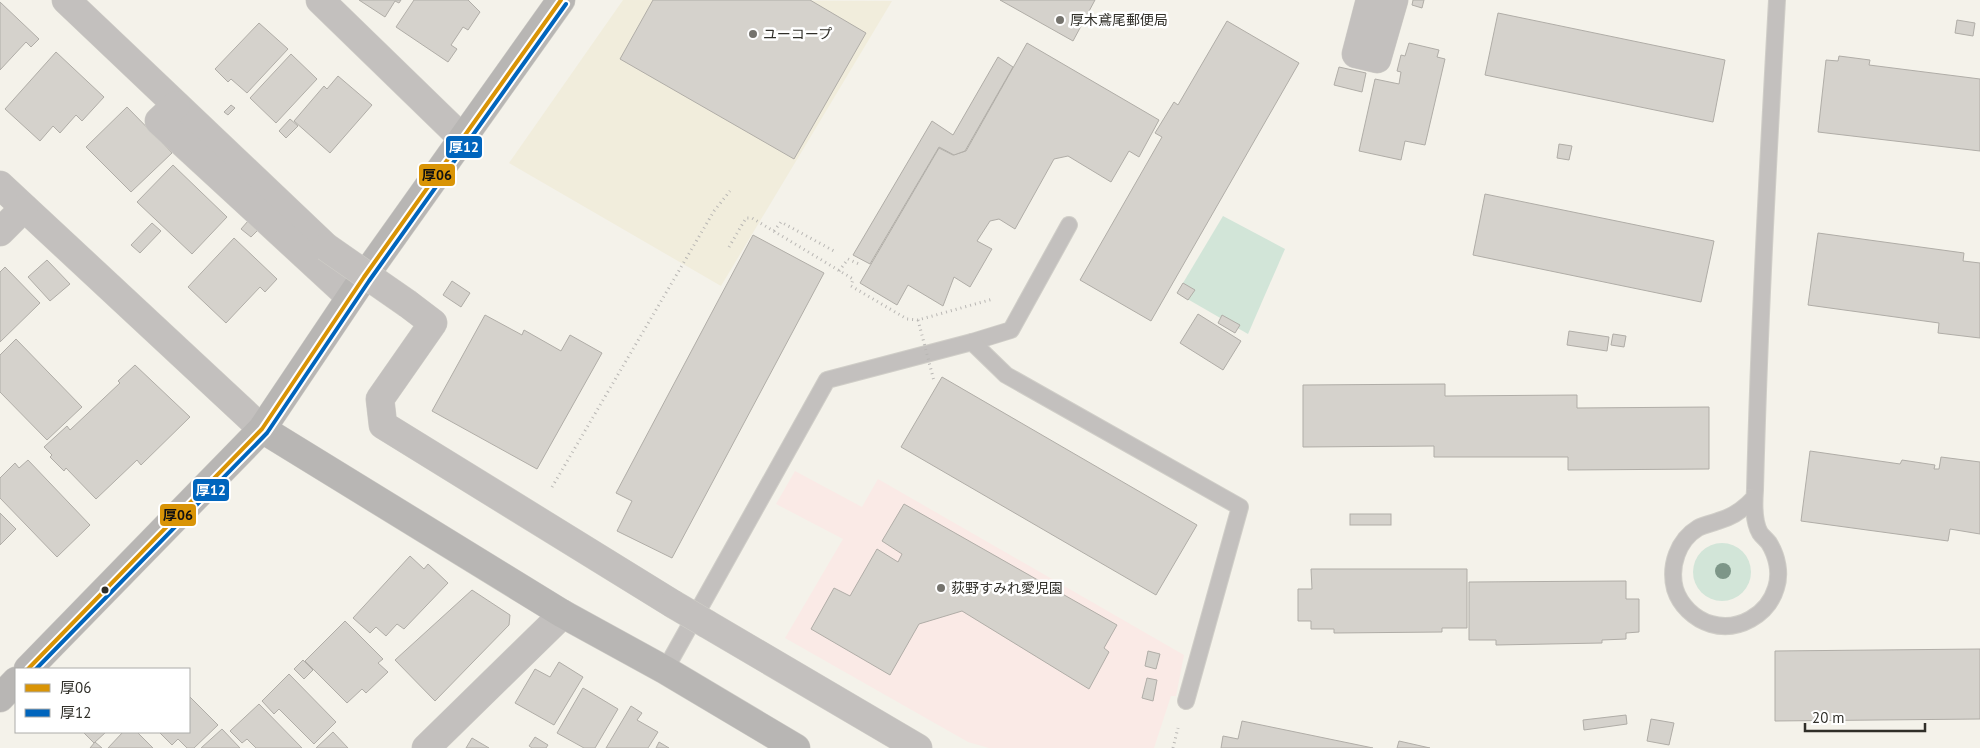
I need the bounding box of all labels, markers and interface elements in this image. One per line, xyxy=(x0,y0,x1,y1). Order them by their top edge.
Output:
place label: 厚木鳶尾郵便局 xyxy=(1070,11,1168,29)
marker: 厚木鳶尾郵便局 xyxy=(1054,14,1066,26)
place label: ユーコープ xyxy=(763,25,832,43)
marker: ユーコープ xyxy=(747,28,759,40)
line badge: 厚12 xyxy=(445,135,483,159)
text: 厚12 xyxy=(449,138,479,156)
line badge: 厚06 xyxy=(418,163,456,187)
text: 厚06 xyxy=(422,166,452,184)
line badge: 厚12 xyxy=(192,478,230,502)
text: 厚12 xyxy=(196,481,226,499)
line badge: 厚06 xyxy=(159,503,197,527)
text: 厚06 xyxy=(163,506,193,524)
place label: 荻野すみれ愛児園 xyxy=(951,579,1063,597)
marker: 荻野すみれ愛児園 xyxy=(935,582,947,594)
unlabelled marker xyxy=(100,585,110,595)
legend xyxy=(15,668,190,733)
text: 厚06 xyxy=(60,678,91,697)
scale bar xyxy=(1805,700,1925,732)
text: 厚12 xyxy=(60,703,91,722)
text: 20 m xyxy=(1812,708,1845,727)

